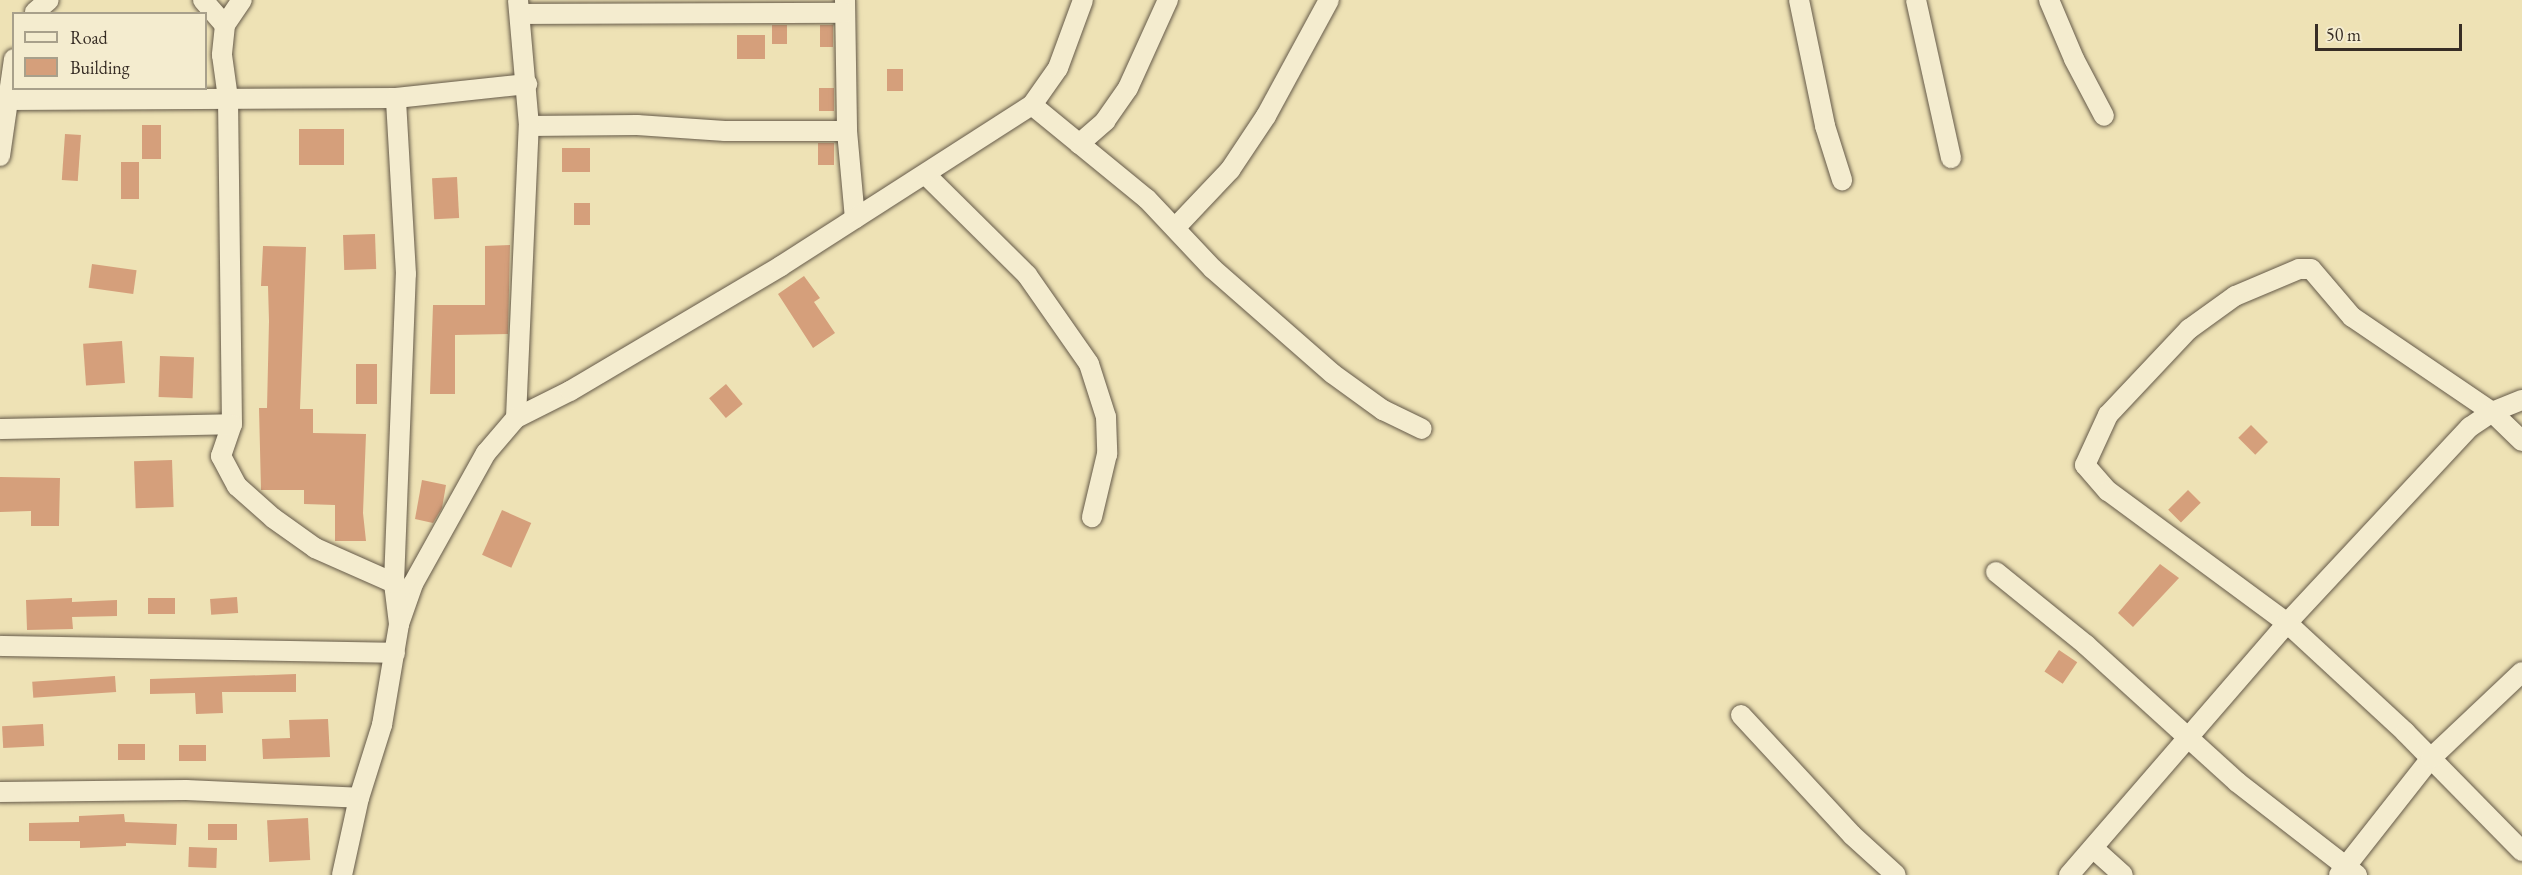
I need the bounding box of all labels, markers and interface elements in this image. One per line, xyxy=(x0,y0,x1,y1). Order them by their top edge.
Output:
legend xyxy=(12,12,207,90)
scale bar xyxy=(2318,12,2465,50)
text: 50 m xyxy=(2326,23,2361,46)
text: Road xyxy=(70,26,108,49)
text: Building xyxy=(70,56,130,79)

